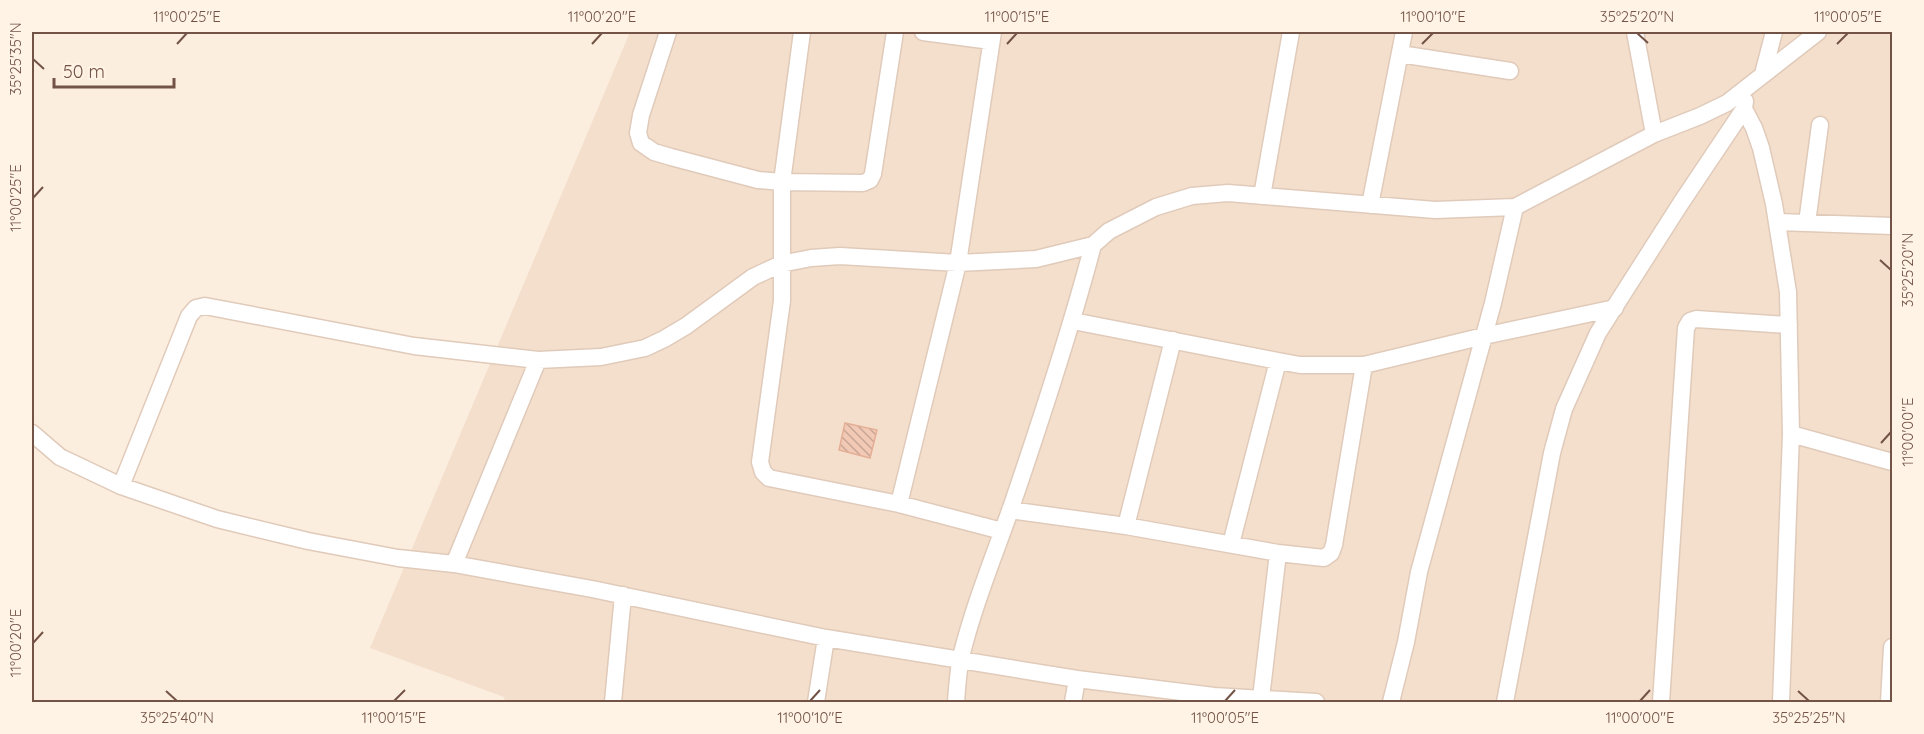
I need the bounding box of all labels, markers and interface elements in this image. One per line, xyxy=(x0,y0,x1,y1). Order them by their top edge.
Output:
text: 11°00'25"E xyxy=(153,7,221,26)
text: 11°00'20"E xyxy=(568,7,636,26)
text: 11°00'15"E xyxy=(985,7,1049,26)
text: 11°00'10"E xyxy=(1400,7,1466,26)
text: 35°25'20"N xyxy=(1600,7,1674,26)
text: 11°00'05"E xyxy=(1814,7,1882,26)
text: 35°25'35"N xyxy=(6,22,25,96)
scale bar xyxy=(54,51,174,89)
text: 50 m xyxy=(63,60,105,83)
text: 11°00'25"E xyxy=(6,164,25,232)
text: 35°25'20"N xyxy=(1898,233,1917,307)
text: 11°00'00"E xyxy=(1898,398,1917,466)
text: 11°00'20"E xyxy=(6,609,25,677)
text: 35°25'40"N xyxy=(140,708,214,727)
text: 11°00'15"E xyxy=(362,708,426,727)
text: 11°00'10"E xyxy=(777,708,843,727)
text: 11°00'05"E xyxy=(1191,708,1259,727)
text: 11°00'00"E xyxy=(1606,708,1674,727)
text: 35°25'25"N xyxy=(1772,708,1846,727)

